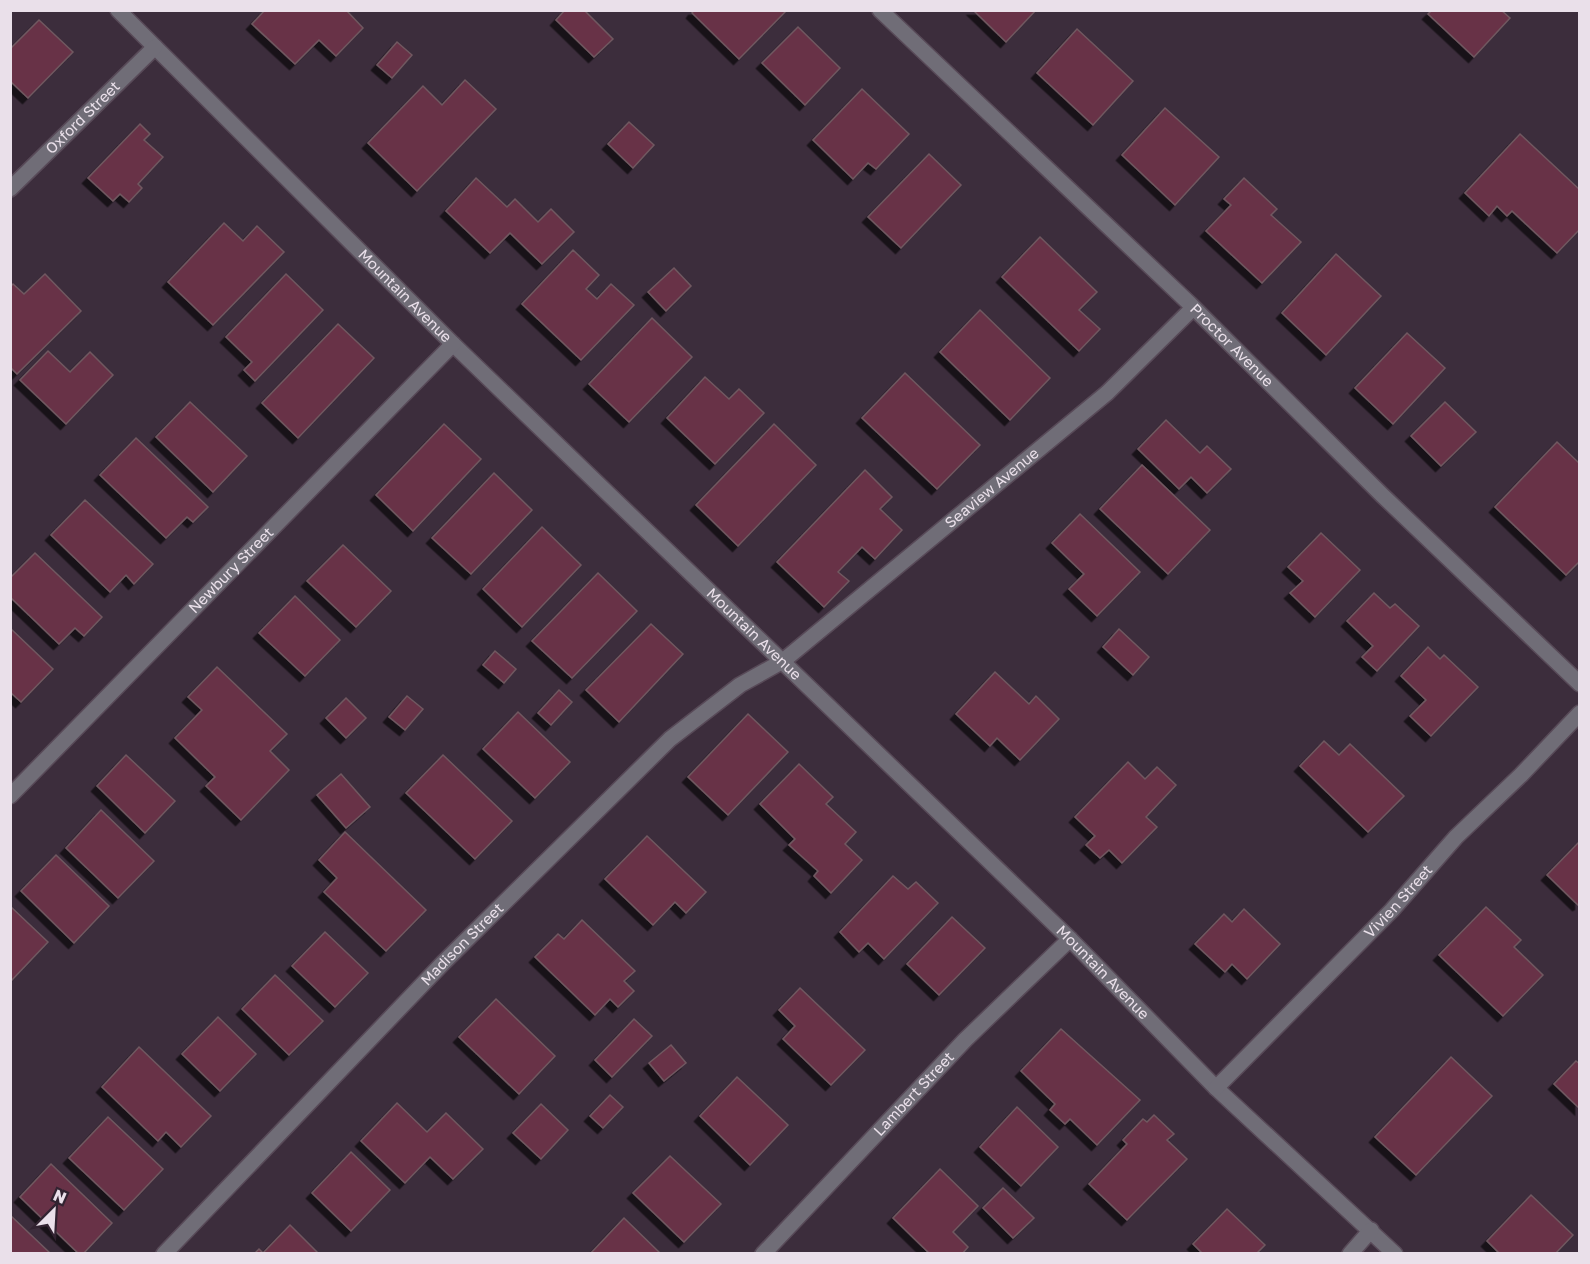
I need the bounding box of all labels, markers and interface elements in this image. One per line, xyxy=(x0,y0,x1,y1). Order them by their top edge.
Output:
street label: Oxford Street xyxy=(41,77,123,157)
street label: Mountain Avenue xyxy=(355,245,456,346)
street label: Proctor Avenue xyxy=(1187,299,1278,390)
street label: Seaview Avenue xyxy=(941,443,1042,531)
street label: Newbury Street xyxy=(184,523,277,616)
street label: Mountain Avenue xyxy=(703,584,806,683)
street label: Vivien Street xyxy=(1360,861,1436,941)
street label: Madison Street xyxy=(417,899,507,989)
street label: Mountain Avenue xyxy=(1053,921,1154,1023)
street label: Lambert Street xyxy=(869,1048,957,1139)
north arrow xyxy=(24,1180,84,1240)
text: N xyxy=(50,1185,70,1208)

